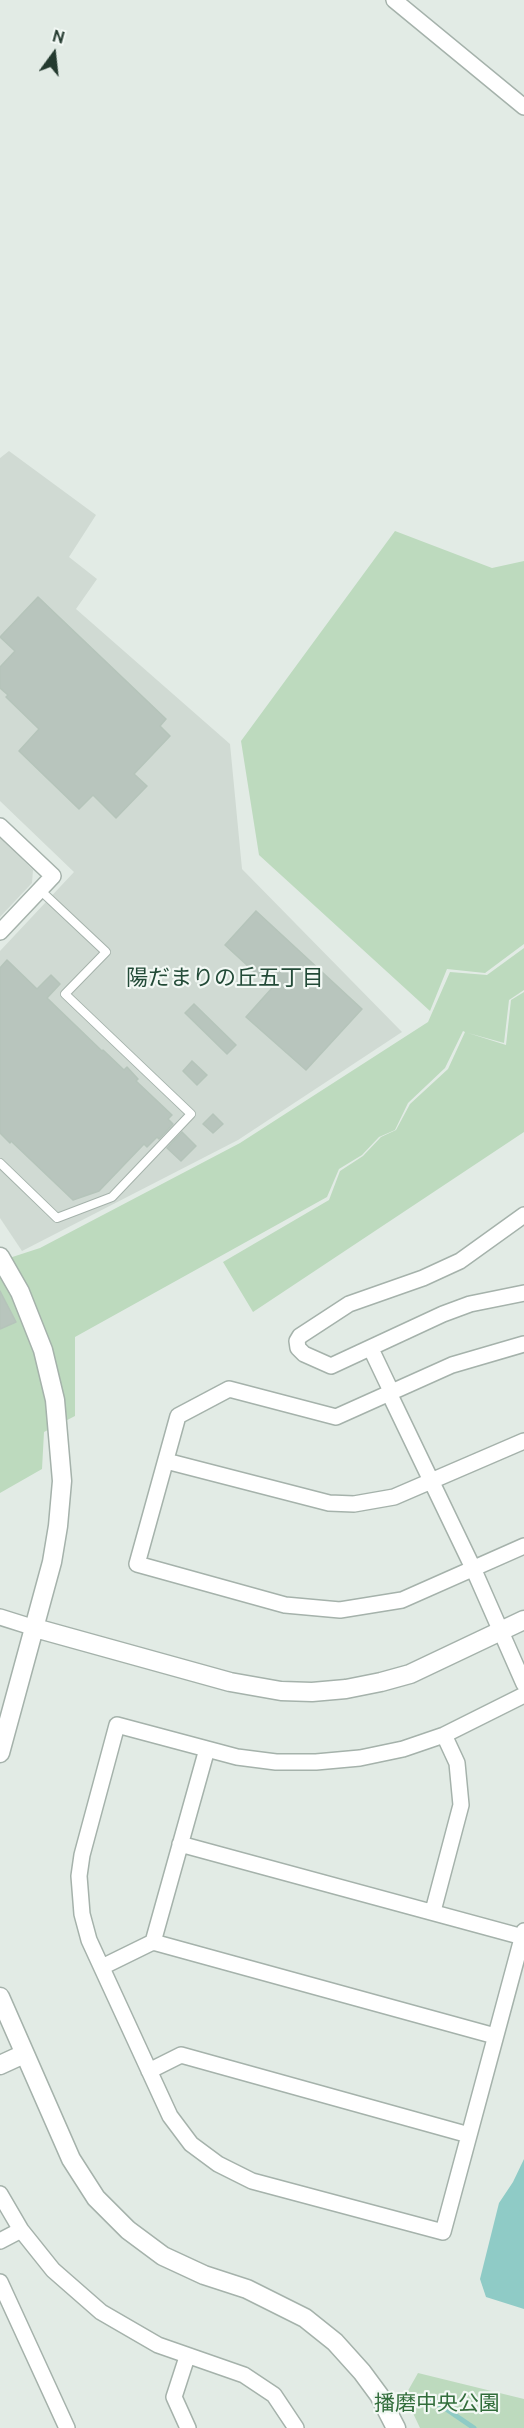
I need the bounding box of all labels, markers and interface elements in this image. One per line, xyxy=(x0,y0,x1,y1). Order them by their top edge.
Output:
north arrow xyxy=(24,24,84,84)
text: N xyxy=(51,26,67,47)
district label: 陽だまりの丘五丁目 xyxy=(126,965,324,991)
park label: 播磨中央公園 xyxy=(374,2390,500,2416)

